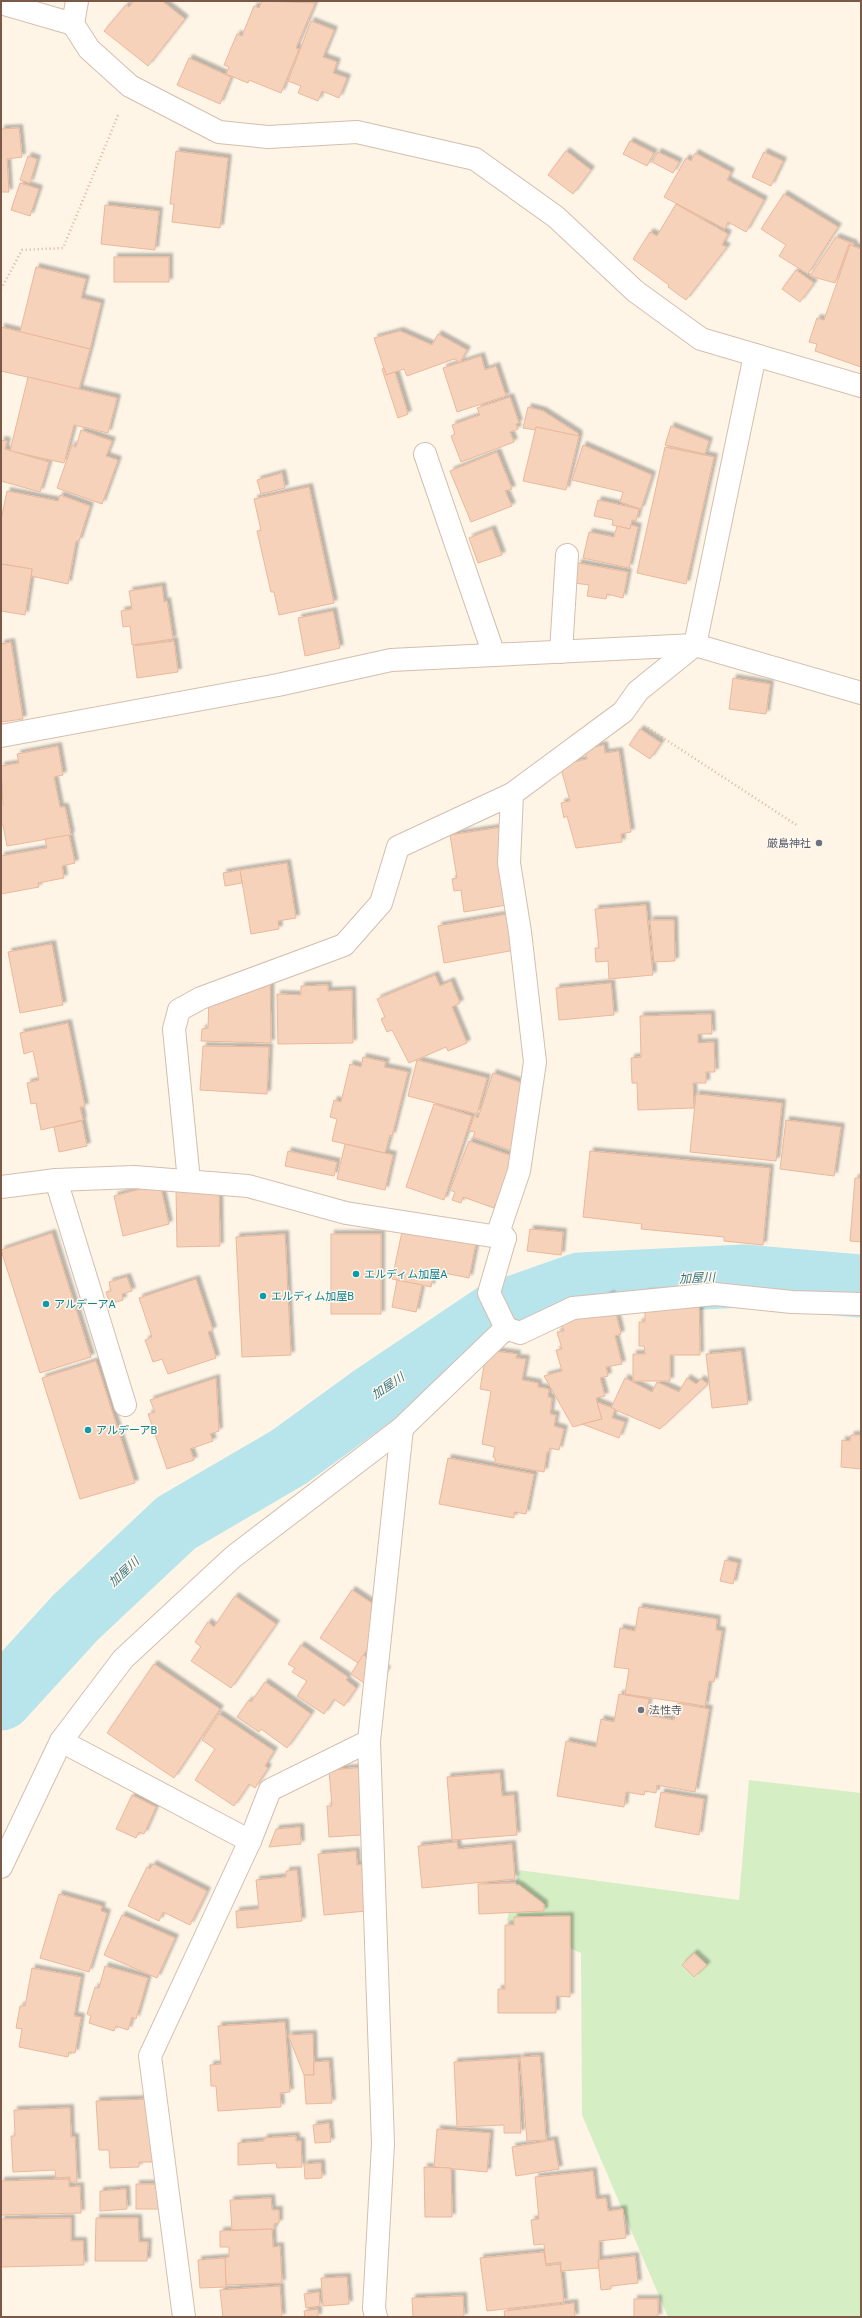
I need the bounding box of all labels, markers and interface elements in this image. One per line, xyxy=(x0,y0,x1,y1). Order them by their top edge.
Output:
place label: 厳島神社 xyxy=(767,837,811,850)
marker: 厳島神社 xyxy=(814,838,824,848)
place label: エルディム加屋A xyxy=(364,1268,448,1281)
marker: エルディム加屋A xyxy=(351,1269,361,1279)
water label: 加屋川 xyxy=(679,1270,717,1286)
place label: エルディム加屋B xyxy=(271,1290,354,1303)
marker: エルディム加屋B xyxy=(258,1291,268,1301)
place label: アルデーアA xyxy=(54,1298,116,1311)
marker: アルデーアA xyxy=(41,1299,51,1309)
water label: 加屋川 xyxy=(369,1369,408,1402)
place label: アルデーアB xyxy=(96,1424,157,1437)
marker: アルデーアB xyxy=(83,1425,93,1435)
water label: 加屋川 xyxy=(106,1553,143,1589)
place label: 法性寺 xyxy=(649,1704,682,1717)
marker: 法性寺 xyxy=(636,1705,646,1715)

